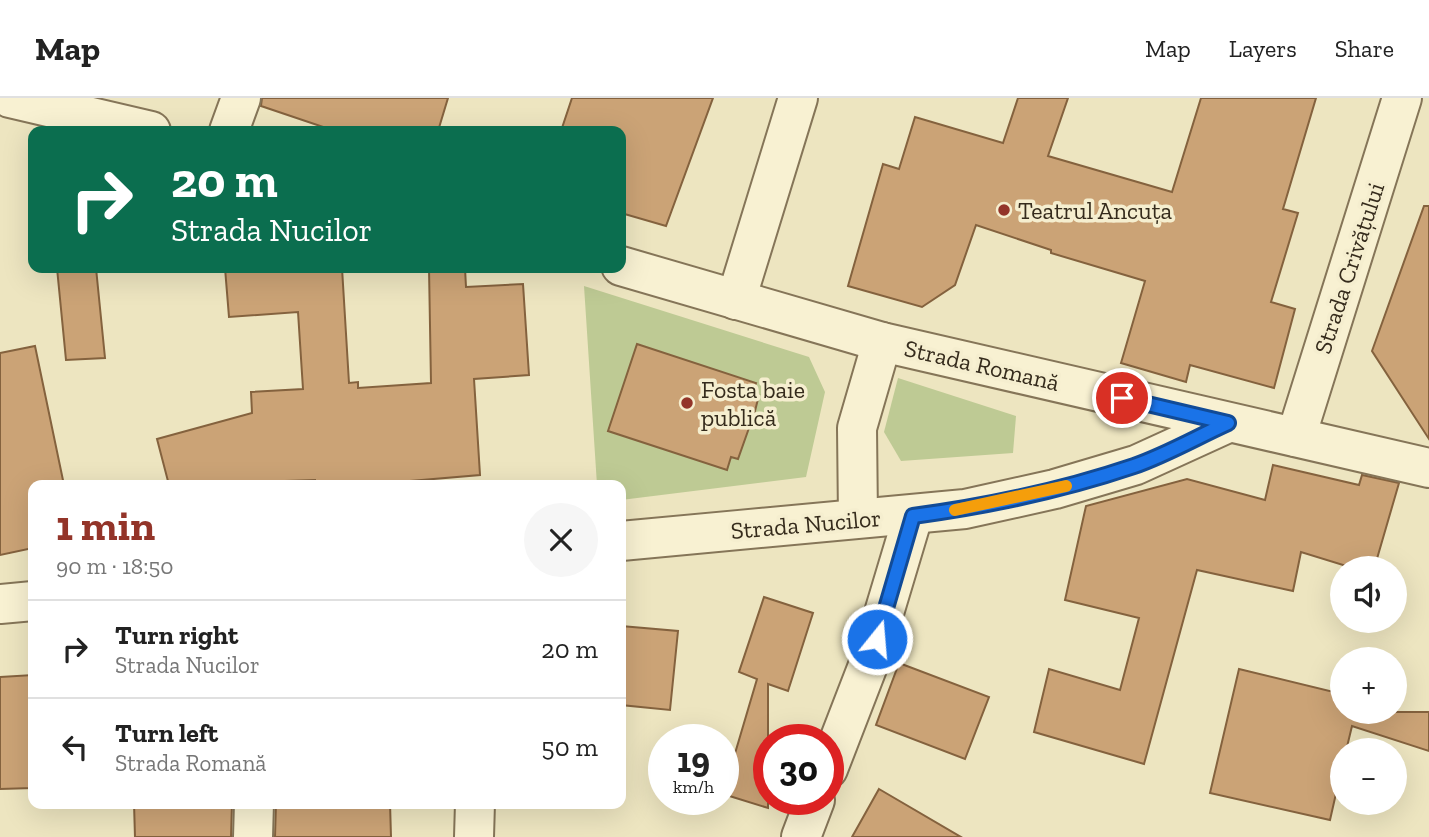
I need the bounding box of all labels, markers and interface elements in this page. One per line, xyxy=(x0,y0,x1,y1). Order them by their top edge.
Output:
text: Map xyxy=(35,29,100,68)
text: Map xyxy=(1145,34,1191,63)
text: Layers xyxy=(1229,34,1297,63)
text: Share xyxy=(1335,34,1394,63)
text: 20 m xyxy=(171,151,278,210)
icon: right xyxy=(56,154,147,245)
street label: Strada Crivățului xyxy=(1308,178,1390,357)
place label: Teatrul Ancuța xyxy=(1018,196,1173,225)
marker: Teatrul Ancuța xyxy=(996,202,1012,218)
text: Strada Nucilor xyxy=(171,211,372,249)
street label: Strada Romană xyxy=(902,333,1063,397)
pin xyxy=(1092,368,1152,428)
place label: Fosta baie publică xyxy=(701,375,805,432)
icon: arrive xyxy=(1103,379,1141,417)
marker: Fosta baie publică xyxy=(679,395,695,411)
text: 1 min xyxy=(56,500,155,551)
button: close xyxy=(524,503,598,577)
street label: Strada Nucilor xyxy=(730,503,882,545)
text: 90 m · 18:50 xyxy=(56,552,173,580)
map controls xyxy=(1330,556,1407,815)
button: sound xyxy=(1330,556,1407,633)
position arrow xyxy=(840,602,914,676)
text: Turn right xyxy=(115,619,238,651)
icon: right xyxy=(56,630,94,668)
text: 20 m xyxy=(541,633,598,665)
button: + xyxy=(1330,647,1407,724)
text: Strada Nucilor xyxy=(115,651,260,679)
text: Turn left xyxy=(115,717,218,749)
speed limit sign: 30 xyxy=(753,724,844,815)
icon: left xyxy=(56,728,94,766)
text: 50 m xyxy=(541,731,598,763)
button: − xyxy=(1330,738,1407,815)
text: 19 xyxy=(677,739,710,781)
text: Strada Romană xyxy=(115,749,266,777)
text: km/h xyxy=(673,776,714,798)

